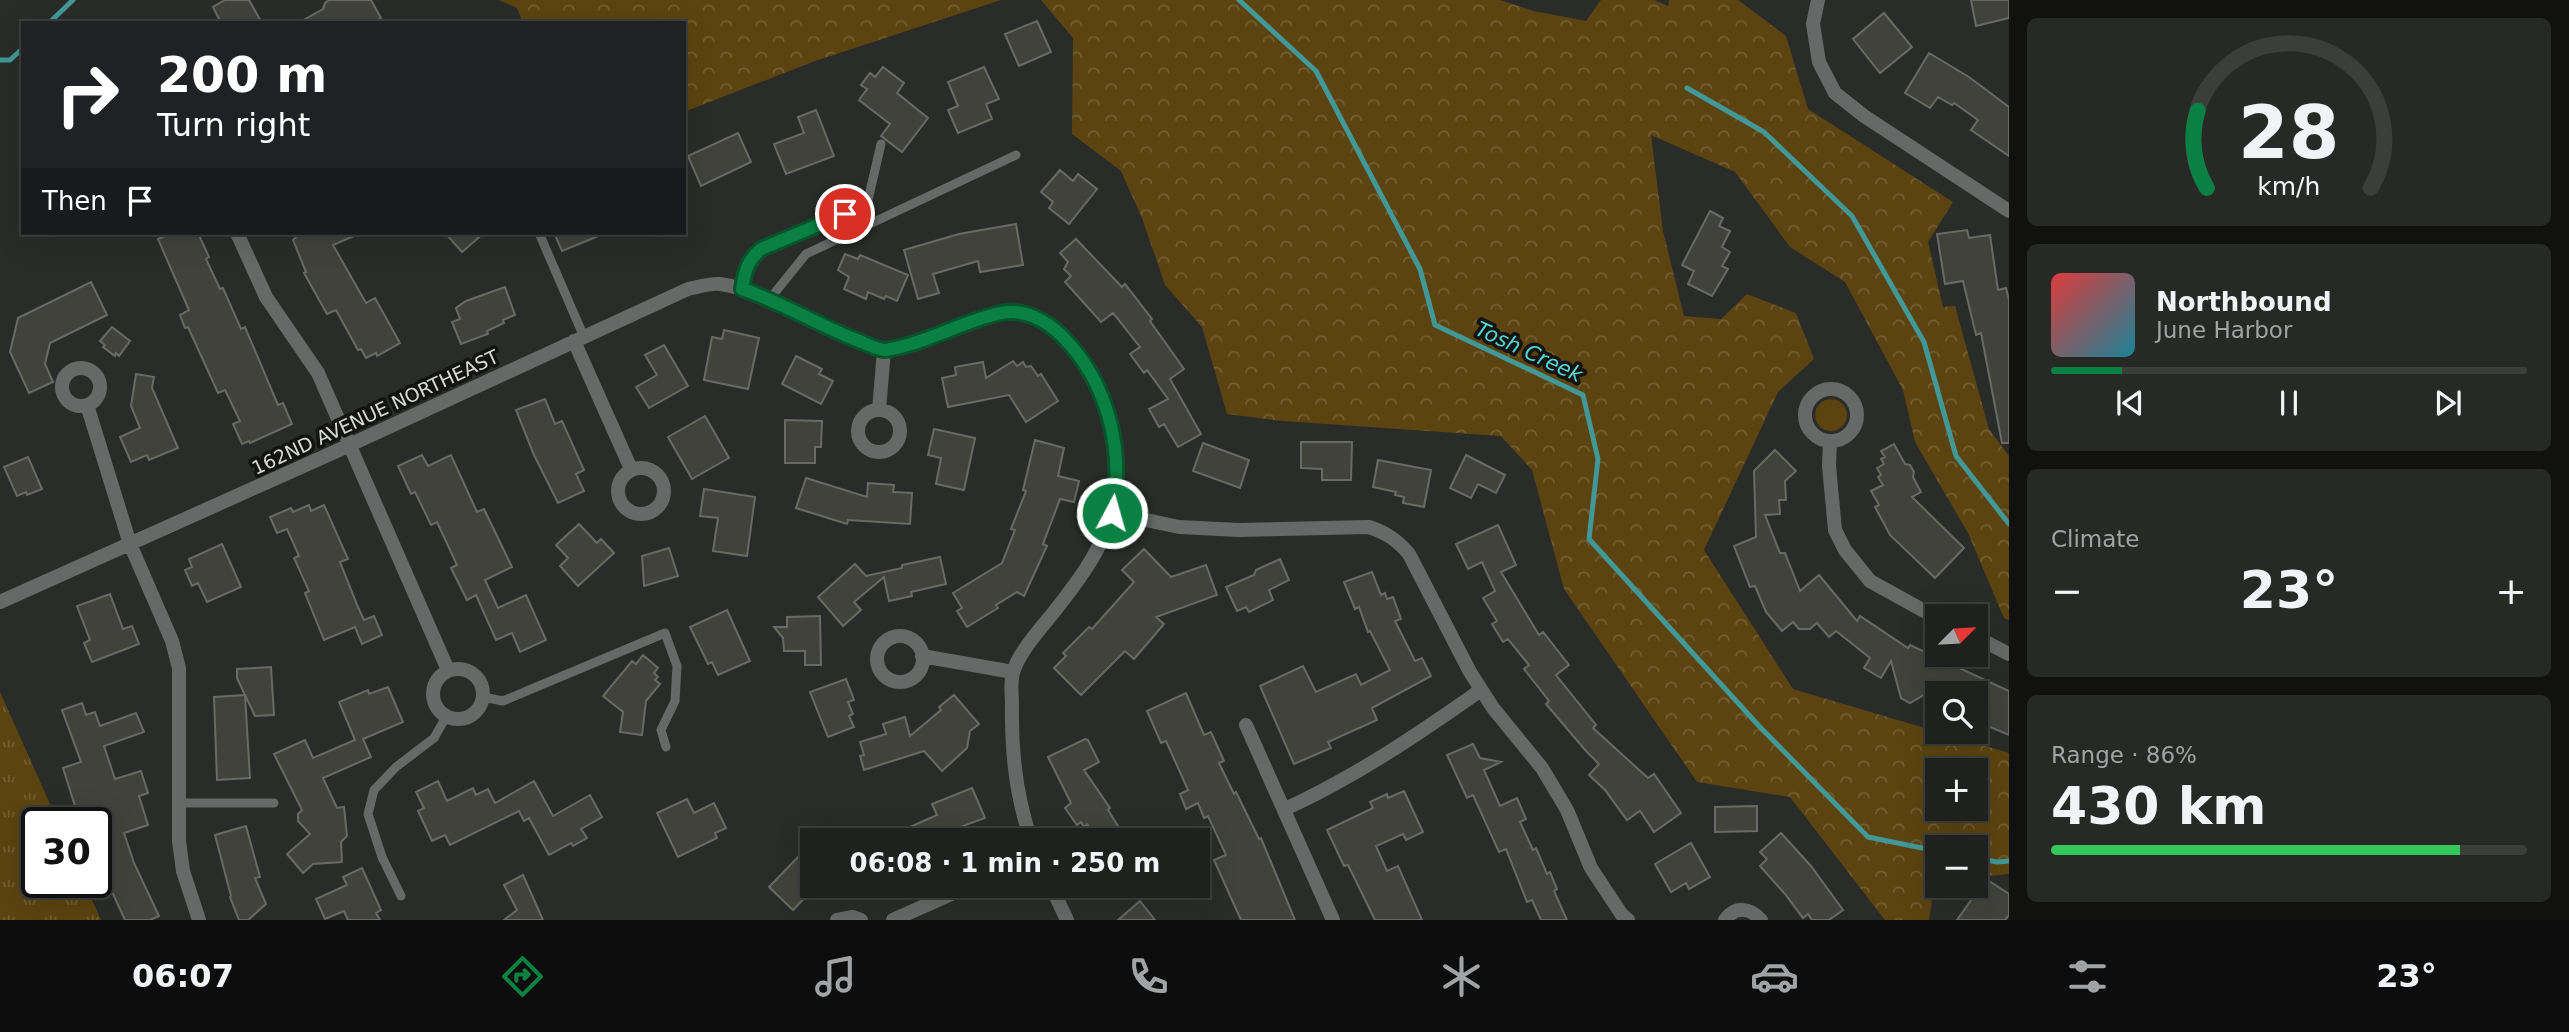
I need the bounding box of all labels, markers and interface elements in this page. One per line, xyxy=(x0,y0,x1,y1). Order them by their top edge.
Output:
text: 200 m xyxy=(157,47,327,104)
icon: right xyxy=(42,49,133,140)
text: 28 xyxy=(2238,90,2340,175)
text: Turn right xyxy=(157,106,310,144)
text: km/h xyxy=(2257,172,2321,201)
icon: arrive xyxy=(121,182,159,220)
pin xyxy=(815,184,875,244)
text: Then xyxy=(42,186,107,216)
icon: arrive xyxy=(826,195,864,233)
text: Northbound xyxy=(2156,287,2332,317)
water label: Tosh Creek xyxy=(1472,317,1587,388)
text: June Harbor xyxy=(2156,317,2292,343)
street label: 162ND AVENUE NORTHEAST xyxy=(248,345,502,479)
icon: previous xyxy=(2111,384,2149,422)
icon: pause xyxy=(2270,384,2308,422)
icon: next xyxy=(2429,384,2467,422)
position arrow xyxy=(1075,476,1149,550)
text: Climate xyxy=(2051,526,2140,552)
text: 23° xyxy=(2240,560,2338,620)
text: − xyxy=(2051,569,2083,613)
text: + xyxy=(2495,569,2527,613)
north arrow xyxy=(1925,604,1988,667)
map controls xyxy=(1925,604,1988,898)
button: search xyxy=(1925,681,1988,744)
text: Range · 86% xyxy=(2051,742,2197,768)
button: + xyxy=(1925,758,1988,821)
text: 430 km xyxy=(2051,776,2266,836)
speed limit sign: 30 xyxy=(21,807,112,898)
button: − xyxy=(1925,835,1988,898)
text: 06:08 · 1 min · 250 m xyxy=(850,848,1160,878)
icon: directions xyxy=(498,952,547,1001)
icon: music xyxy=(811,952,860,1001)
icon: phone xyxy=(1124,952,1173,1001)
icon: climate xyxy=(1437,952,1486,1001)
icon: car xyxy=(1750,952,1799,1001)
icon: filters xyxy=(2063,952,2112,1001)
text: 06:07 xyxy=(132,957,234,995)
text: 23° xyxy=(2376,957,2437,995)

